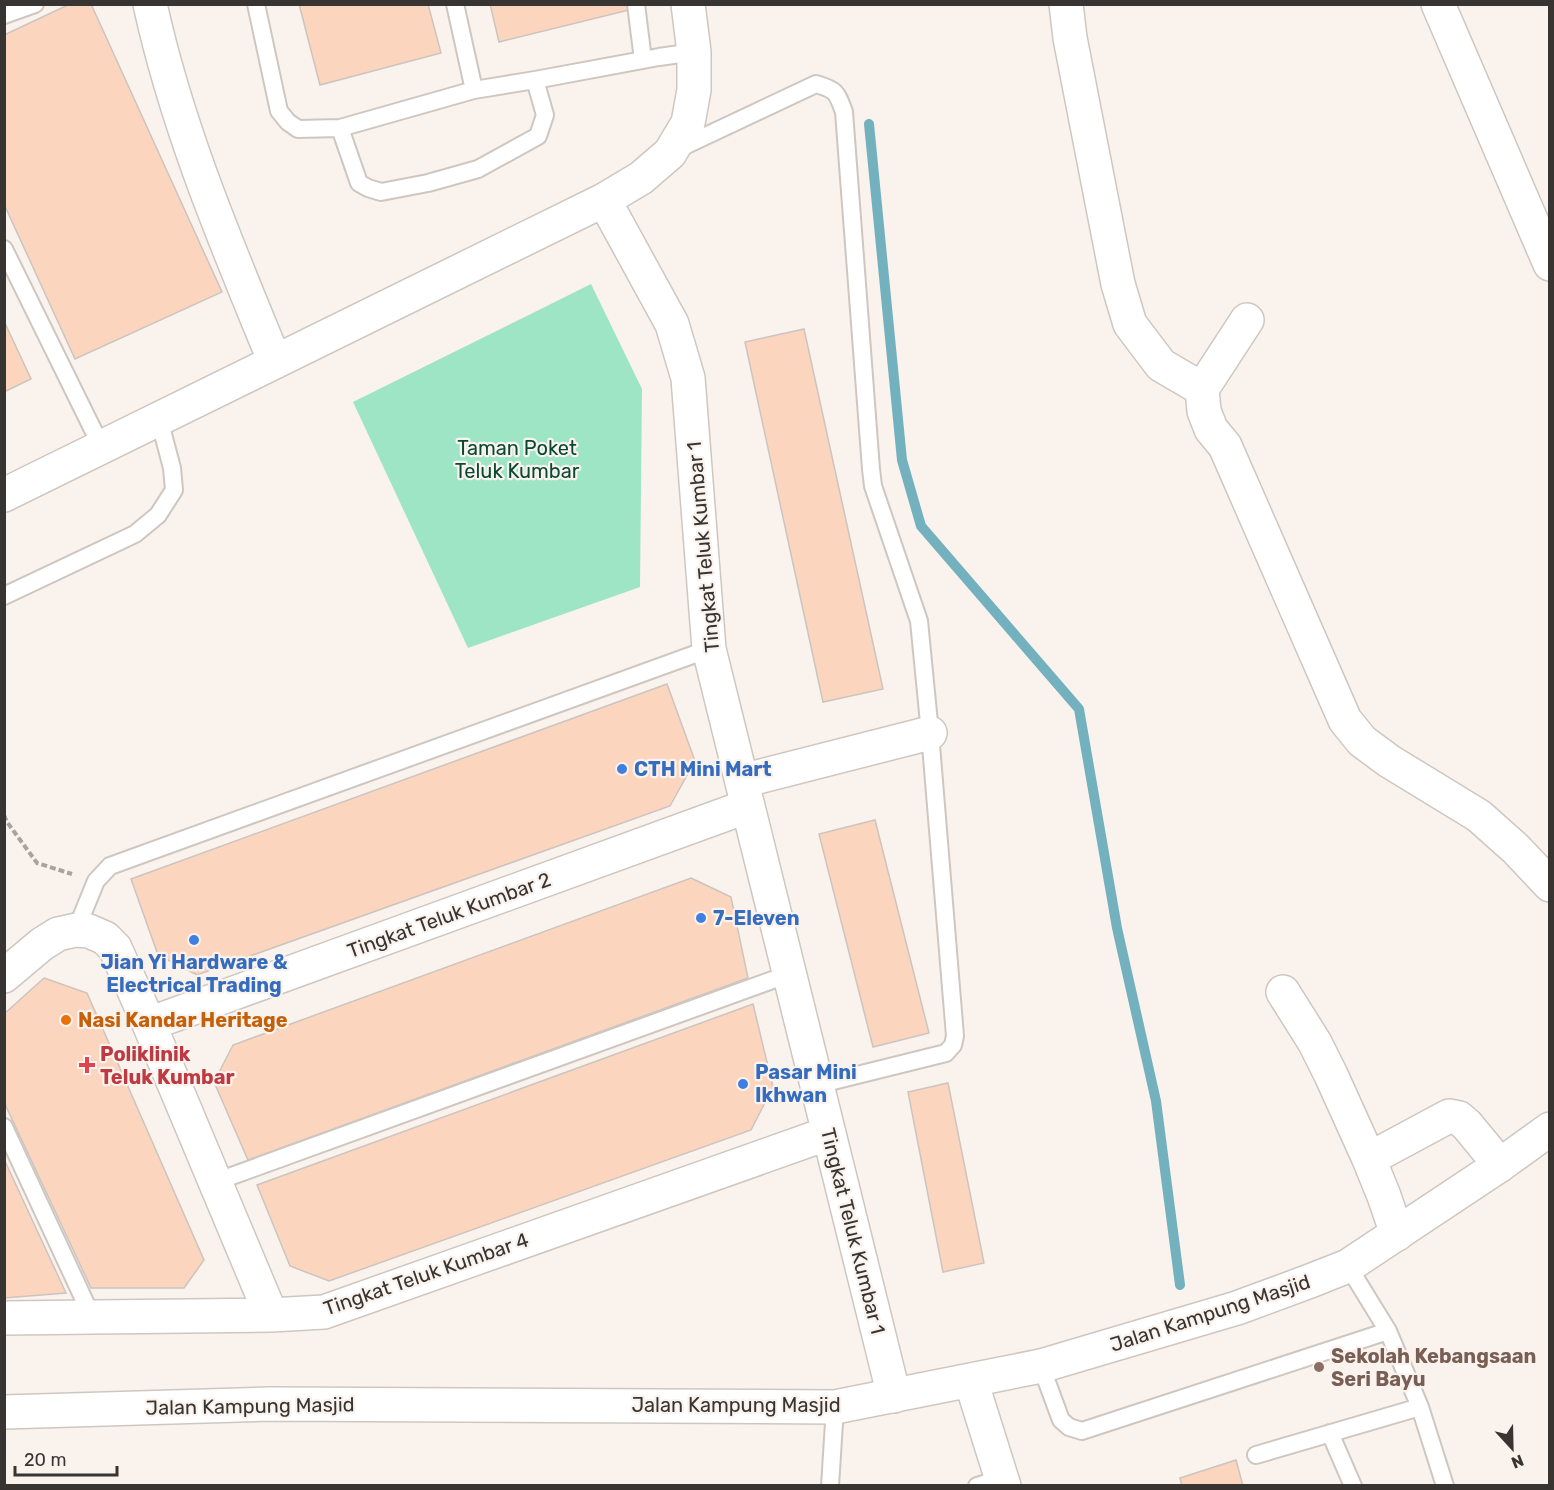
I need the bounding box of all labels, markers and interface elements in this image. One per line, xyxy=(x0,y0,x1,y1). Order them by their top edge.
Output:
park label: Taman Poket Teluk Kumbar xyxy=(455,436,580,483)
street label: Tingkat Teluk Kumbar 1 xyxy=(682,441,724,653)
place label: CTH Mini Mart xyxy=(634,757,772,781)
marker: CTH Mini Mart xyxy=(615,762,629,776)
street label: Tingkat Teluk Kumbar 2 xyxy=(344,867,554,963)
place label: 7-Eleven xyxy=(713,906,800,930)
marker: 7-Eleven xyxy=(694,911,708,925)
marker: Jian Yi Hardware & Electrical Trading xyxy=(187,933,201,947)
place label: Jian Yi Hardware & Electrical Trading xyxy=(100,950,288,997)
place label: Nasi Kandar Heritage xyxy=(78,1008,288,1032)
marker: Nasi Kandar Heritage xyxy=(59,1013,73,1027)
place label: Poliklinik Teluk Kumbar xyxy=(100,1042,235,1089)
marker: Poliklinik Teluk Kumbar xyxy=(78,1056,96,1074)
place label: Pasar Mini Ikhwan xyxy=(755,1060,857,1107)
marker: Pasar Mini Ikhwan xyxy=(736,1077,750,1091)
street label: Tingkat Teluk Kumbar 1 xyxy=(816,1126,890,1336)
street label: Tingkat Teluk Kumbar 4 xyxy=(320,1228,532,1320)
street label: Jalan Kampung Masjid xyxy=(1107,1269,1313,1357)
place label: Sekolah Kebangsaan Seri Bayu xyxy=(1331,1344,1536,1391)
marker: Sekolah Kebangsaan Seri Bayu xyxy=(1312,1360,1326,1374)
street label: Jalan Kampung Masjid xyxy=(145,1392,355,1420)
street label: Jalan Kampung Masjid xyxy=(631,1393,841,1417)
north arrow xyxy=(1482,1418,1542,1478)
scale bar xyxy=(15,1439,117,1477)
text: 20 m xyxy=(24,1449,66,1471)
text: N xyxy=(1509,1450,1526,1472)

